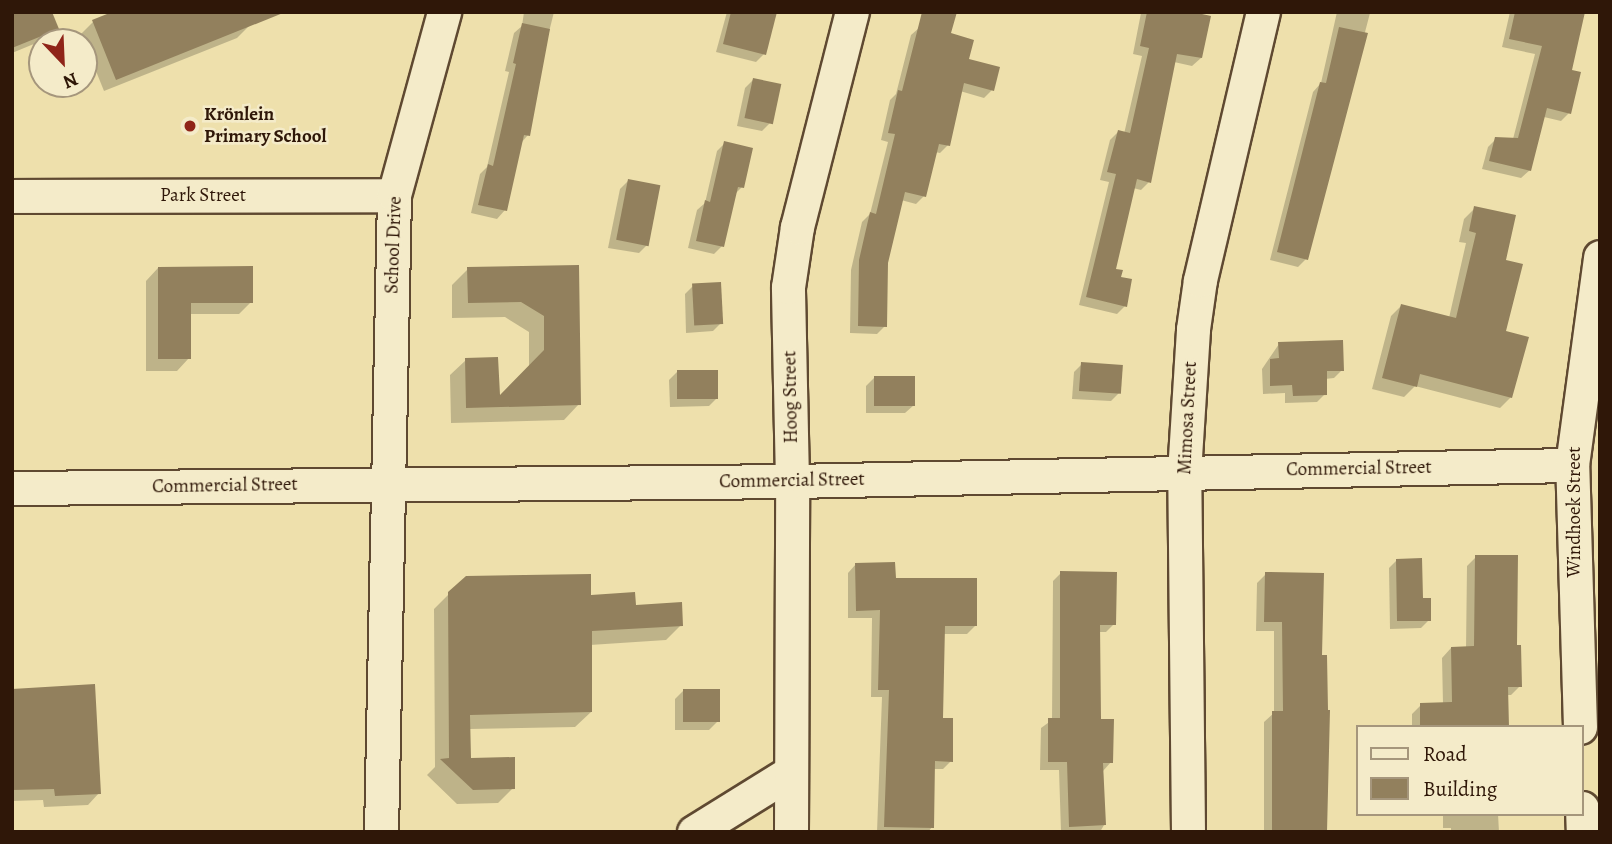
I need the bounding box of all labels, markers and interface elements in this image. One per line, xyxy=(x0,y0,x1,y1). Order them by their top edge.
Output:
north arrow xyxy=(28,28,98,98)
text: N xyxy=(59,66,82,95)
place label: Krönlein Primary School xyxy=(204,104,327,148)
marker: Krönlein Primary School xyxy=(182,118,198,134)
street label: Park Street xyxy=(160,185,246,207)
street label: School Drive xyxy=(381,196,407,294)
street label: Hoog Street xyxy=(779,350,803,444)
street label: Mimosa Street xyxy=(1174,361,1202,475)
street label: Windhoek Street xyxy=(1564,447,1586,577)
street label: Commercial Street xyxy=(1286,456,1432,482)
street label: Commercial Street xyxy=(719,468,865,494)
street label: Commercial Street xyxy=(152,473,298,499)
legend xyxy=(1356,725,1584,816)
text: Road xyxy=(1423,740,1467,768)
text: Building xyxy=(1423,775,1497,803)

